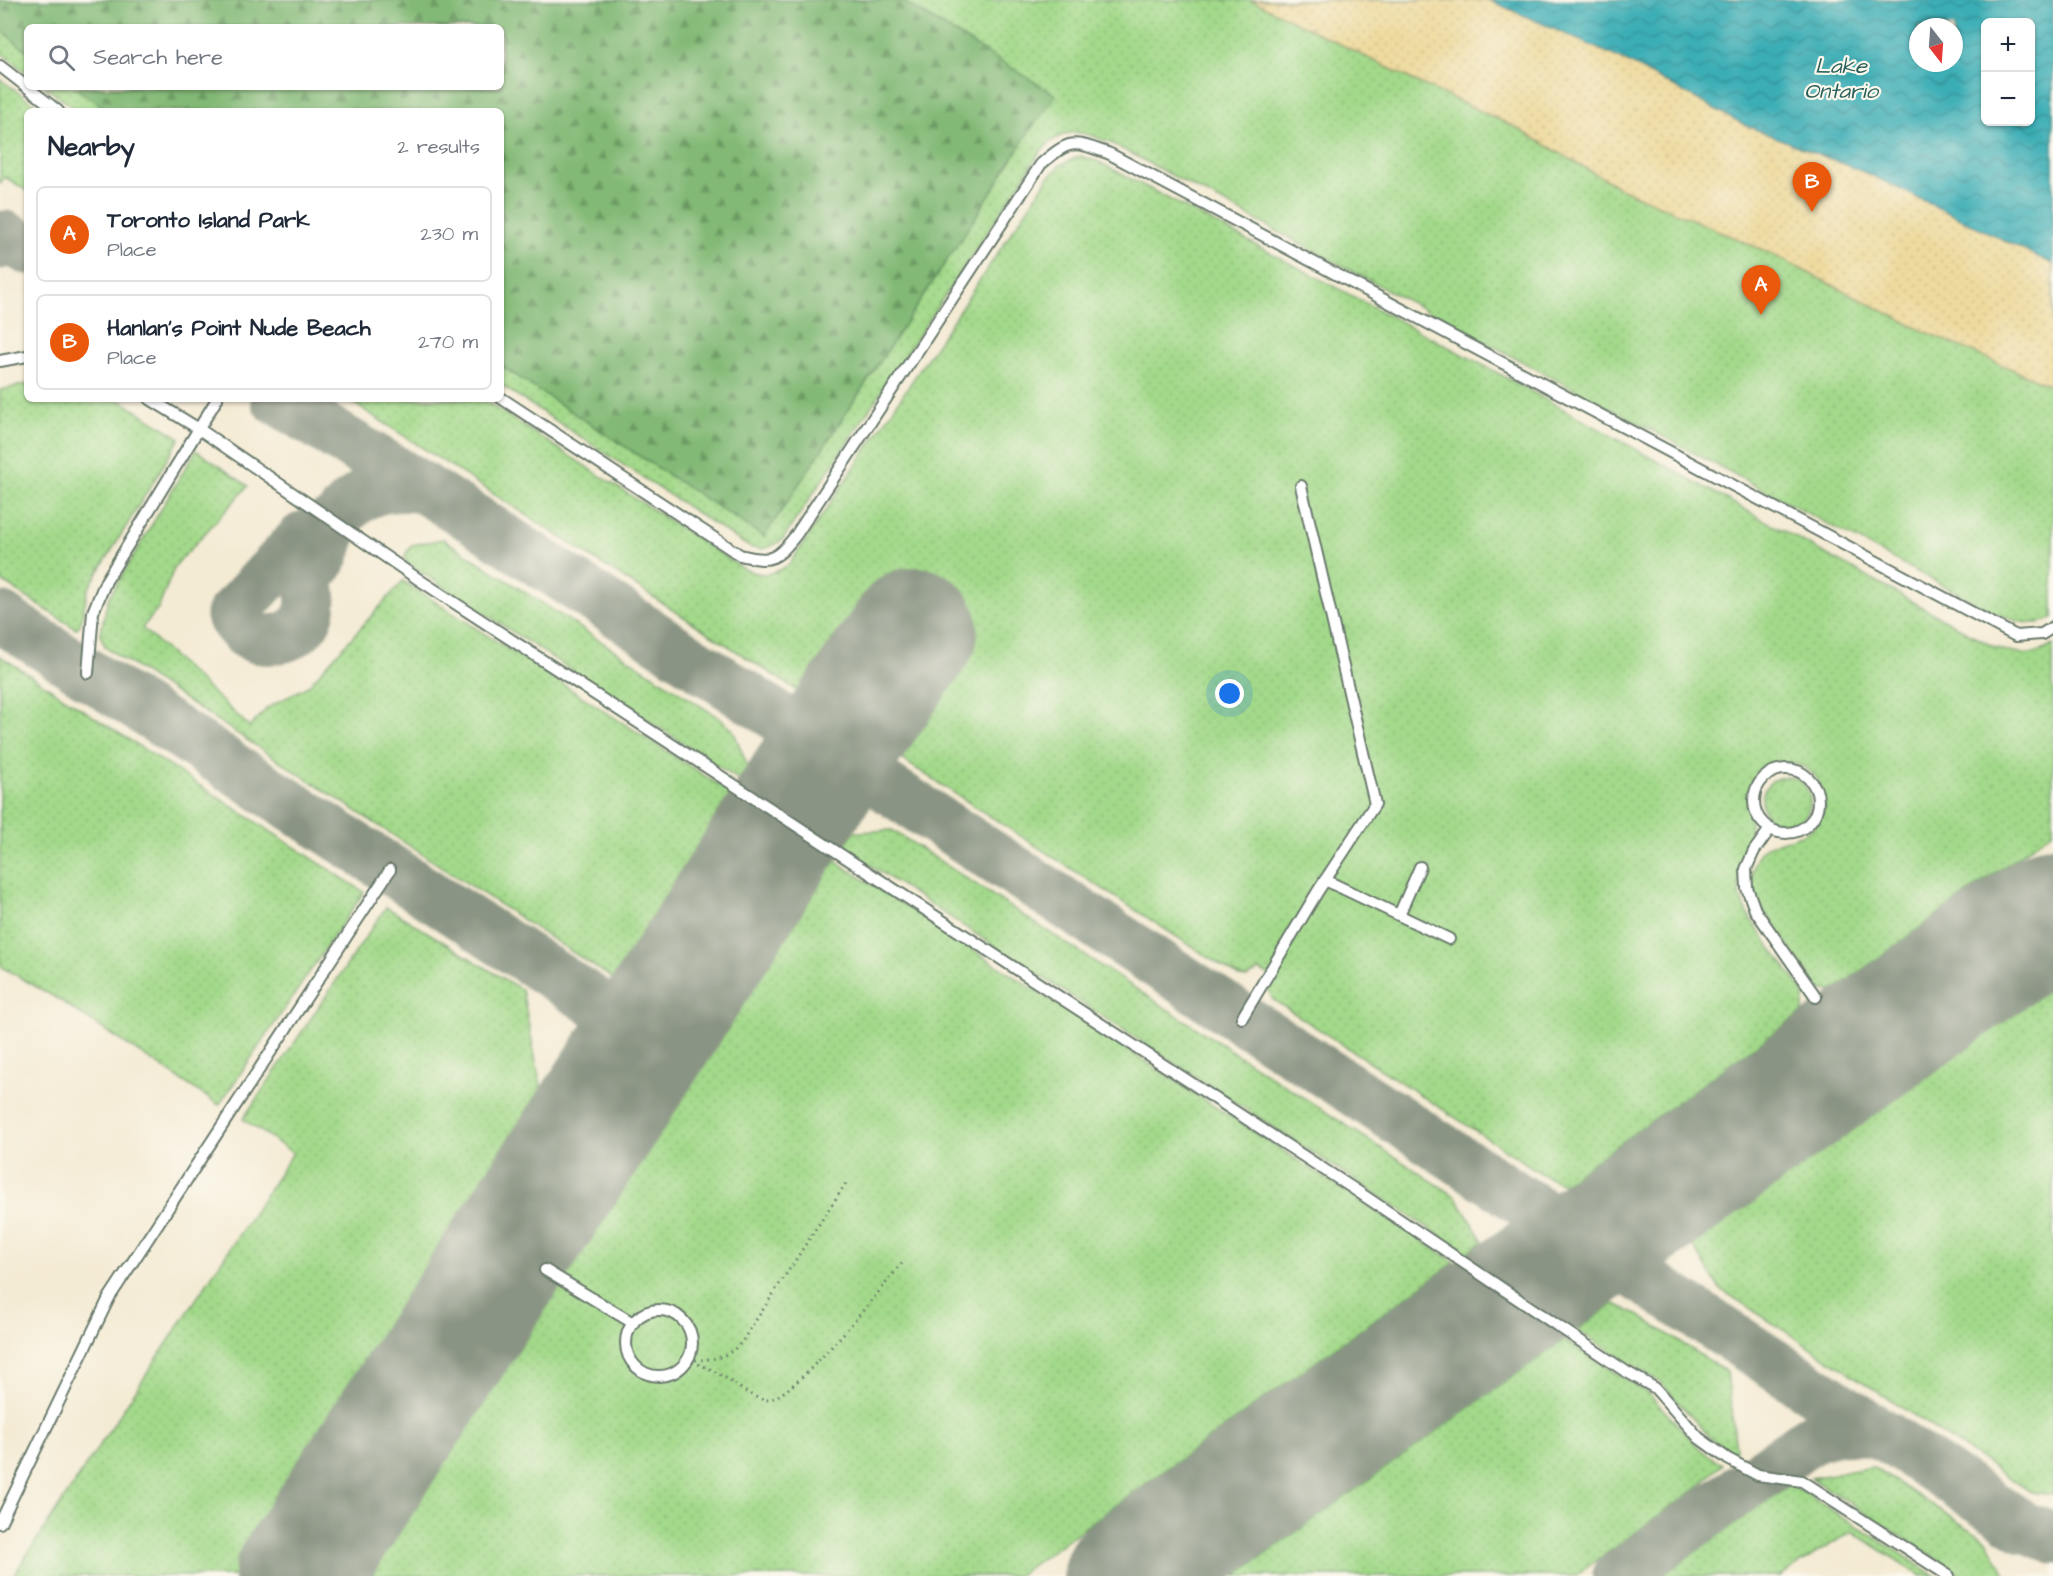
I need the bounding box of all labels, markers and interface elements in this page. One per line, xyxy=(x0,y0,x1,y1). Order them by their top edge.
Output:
north arrow xyxy=(1909,18,1963,72)
map controls xyxy=(1981,18,2035,126)
button: + xyxy=(1981,18,2035,72)
search box xyxy=(24,24,504,90)
icon: search xyxy=(45,41,78,74)
text: Search here xyxy=(93,42,223,73)
water label: Lake Ontario xyxy=(1804,51,1879,107)
button: − xyxy=(1981,72,2035,126)
text: Nearby xyxy=(48,129,135,165)
text: 2 results xyxy=(397,133,480,161)
pin: B xyxy=(1792,162,1832,212)
text: Toronto Island Park xyxy=(107,205,310,236)
text: A xyxy=(63,220,76,248)
text: 230 m xyxy=(420,220,478,248)
text: Place xyxy=(107,236,157,264)
pin: A xyxy=(1742,266,1780,315)
text: Hanlan's Point Nude Beach xyxy=(107,313,371,344)
text: B xyxy=(62,328,77,356)
text: 270 m xyxy=(418,328,478,356)
text: Place xyxy=(107,344,157,372)
your location xyxy=(1215,679,1244,708)

